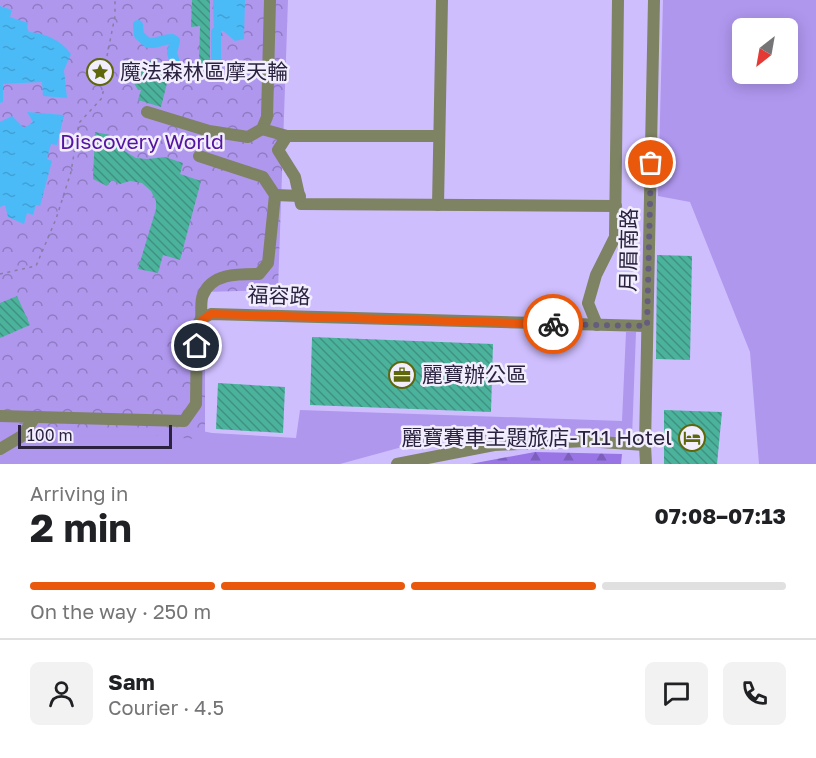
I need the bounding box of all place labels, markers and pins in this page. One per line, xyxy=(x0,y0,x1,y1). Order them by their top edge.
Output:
place icon: 魔法森林區摩天輪 xyxy=(85,57,115,87)
place label: 魔法森林區摩天輪 xyxy=(120,58,288,84)
pin xyxy=(625,137,676,188)
pin xyxy=(171,320,222,371)
office icon: 麗寶辦公區 xyxy=(387,360,417,390)
place label: 麗寶辦公區 xyxy=(422,361,527,387)
hotel icon: 麗寶賽車主題旅店-T11 Hotel xyxy=(677,423,707,453)
place label: 麗寶賽車主題旅店-T11 Hotel xyxy=(402,424,672,450)

